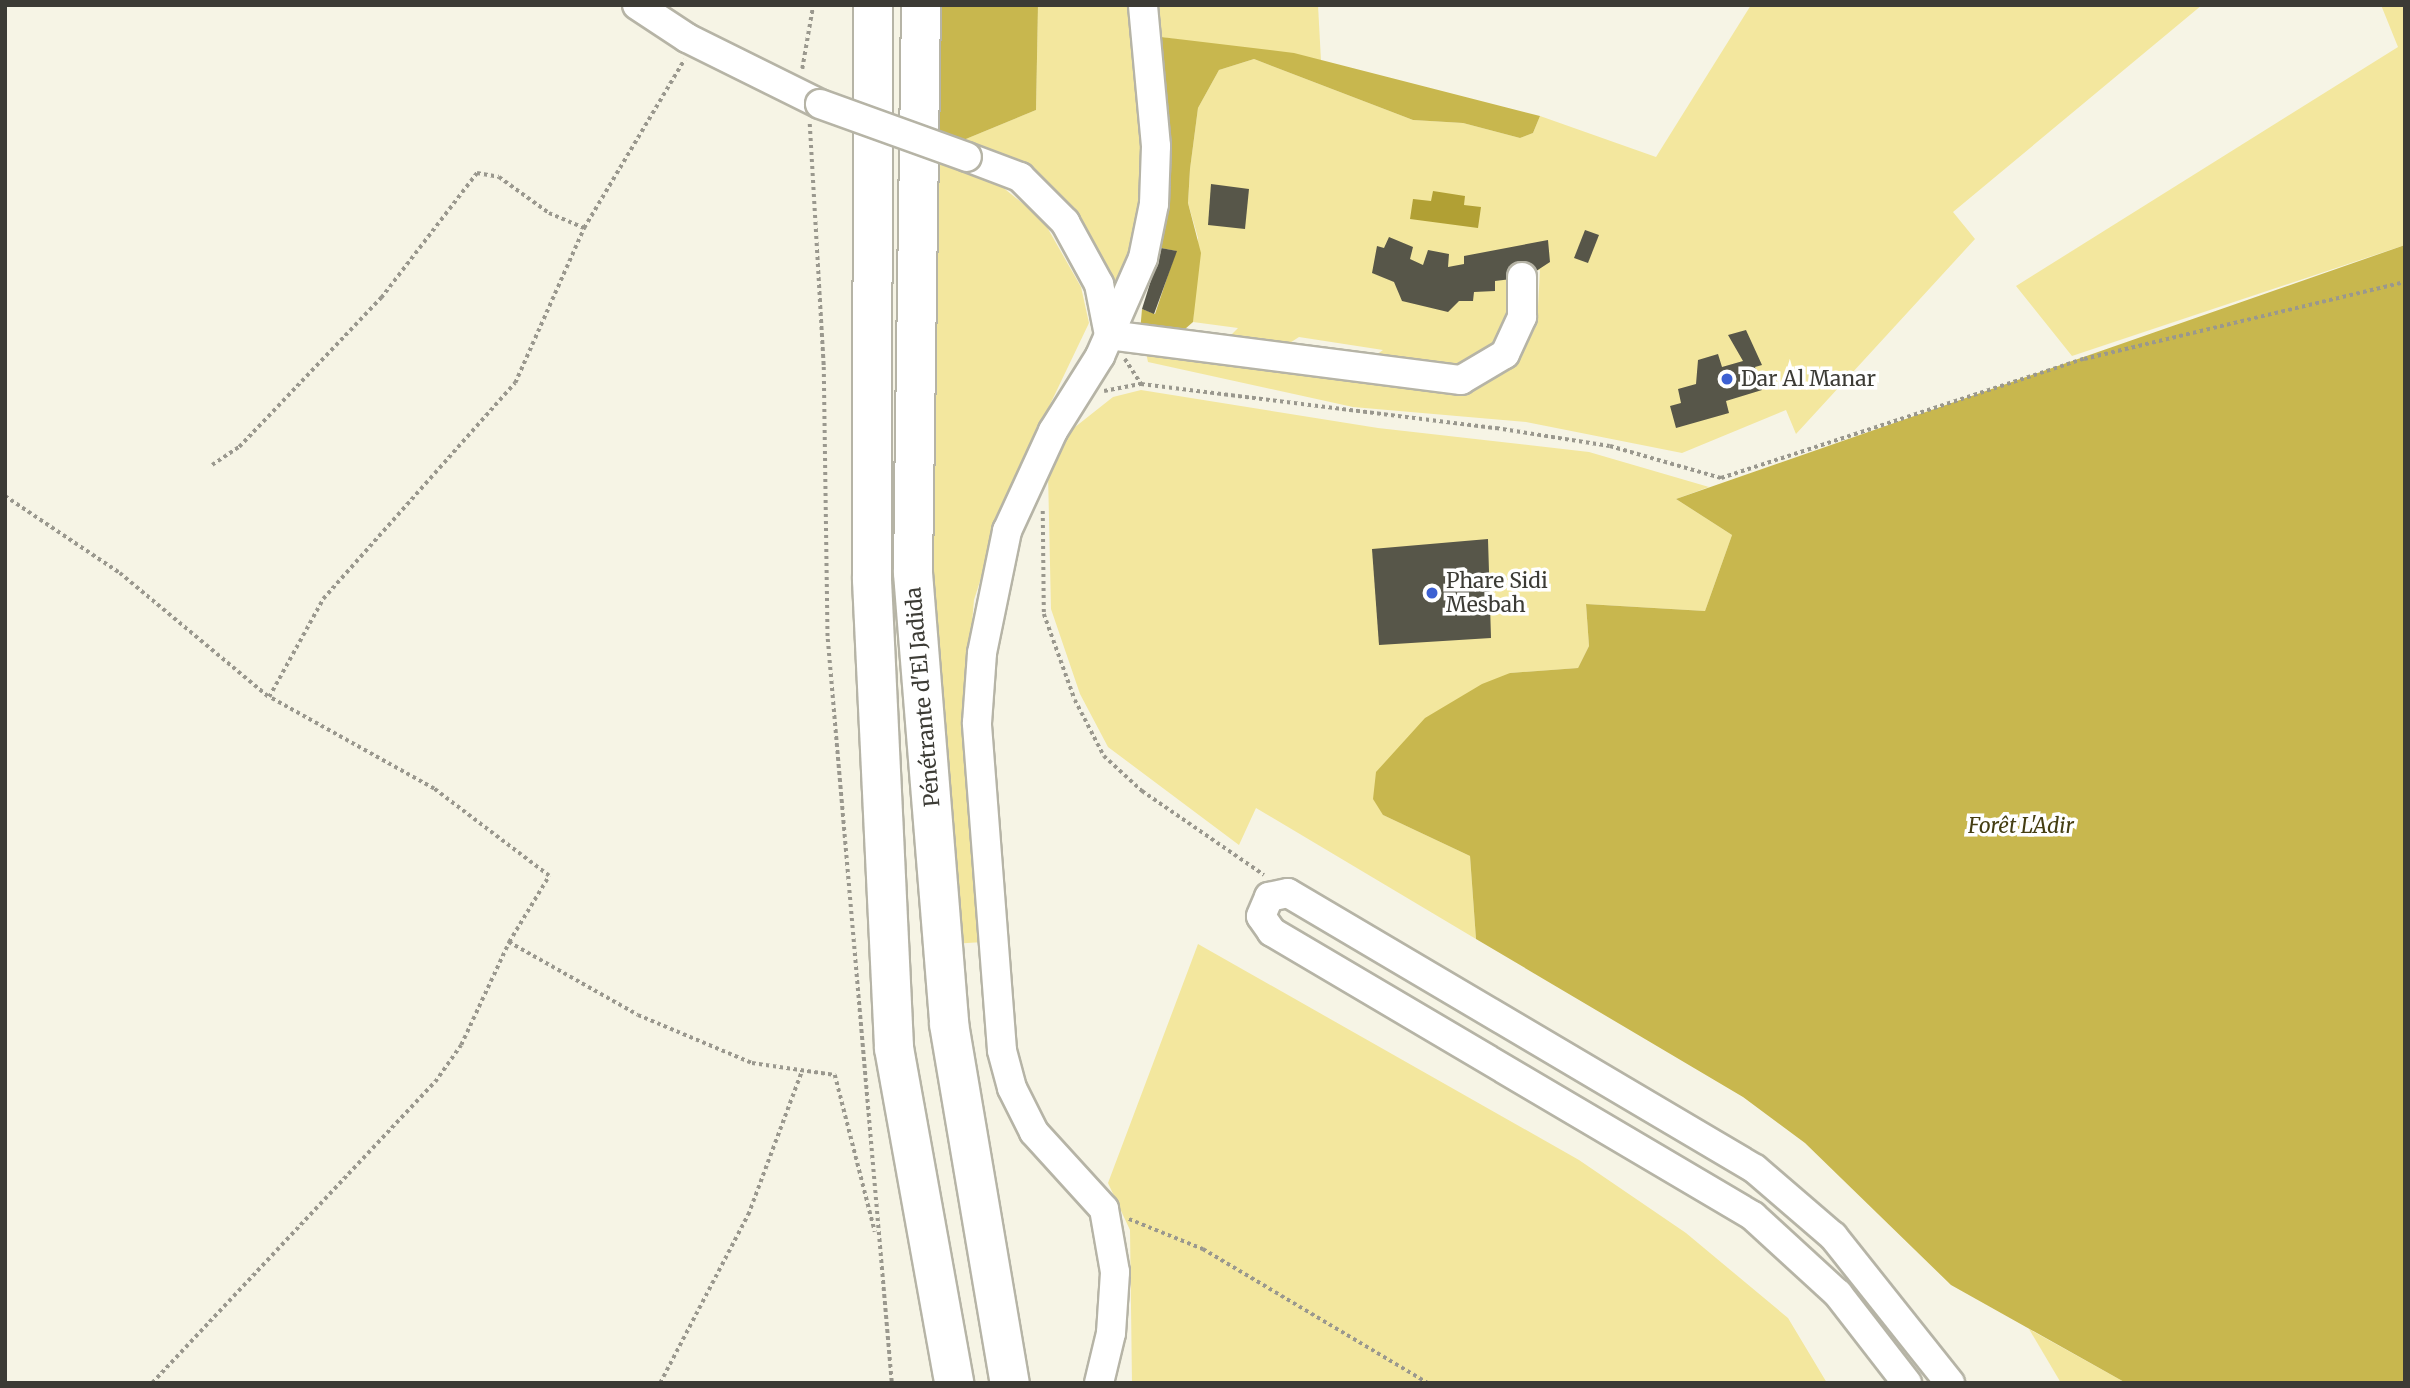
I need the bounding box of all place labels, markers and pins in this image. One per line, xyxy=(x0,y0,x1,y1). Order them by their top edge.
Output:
place label: Dar Al Manar xyxy=(1741,366,1876,392)
marker: Dar Al Manar xyxy=(1719,371,1735,387)
place label: Phare Sidi Mesbah xyxy=(1446,568,1548,618)
marker: Phare Sidi Mesbah xyxy=(1424,585,1440,601)

